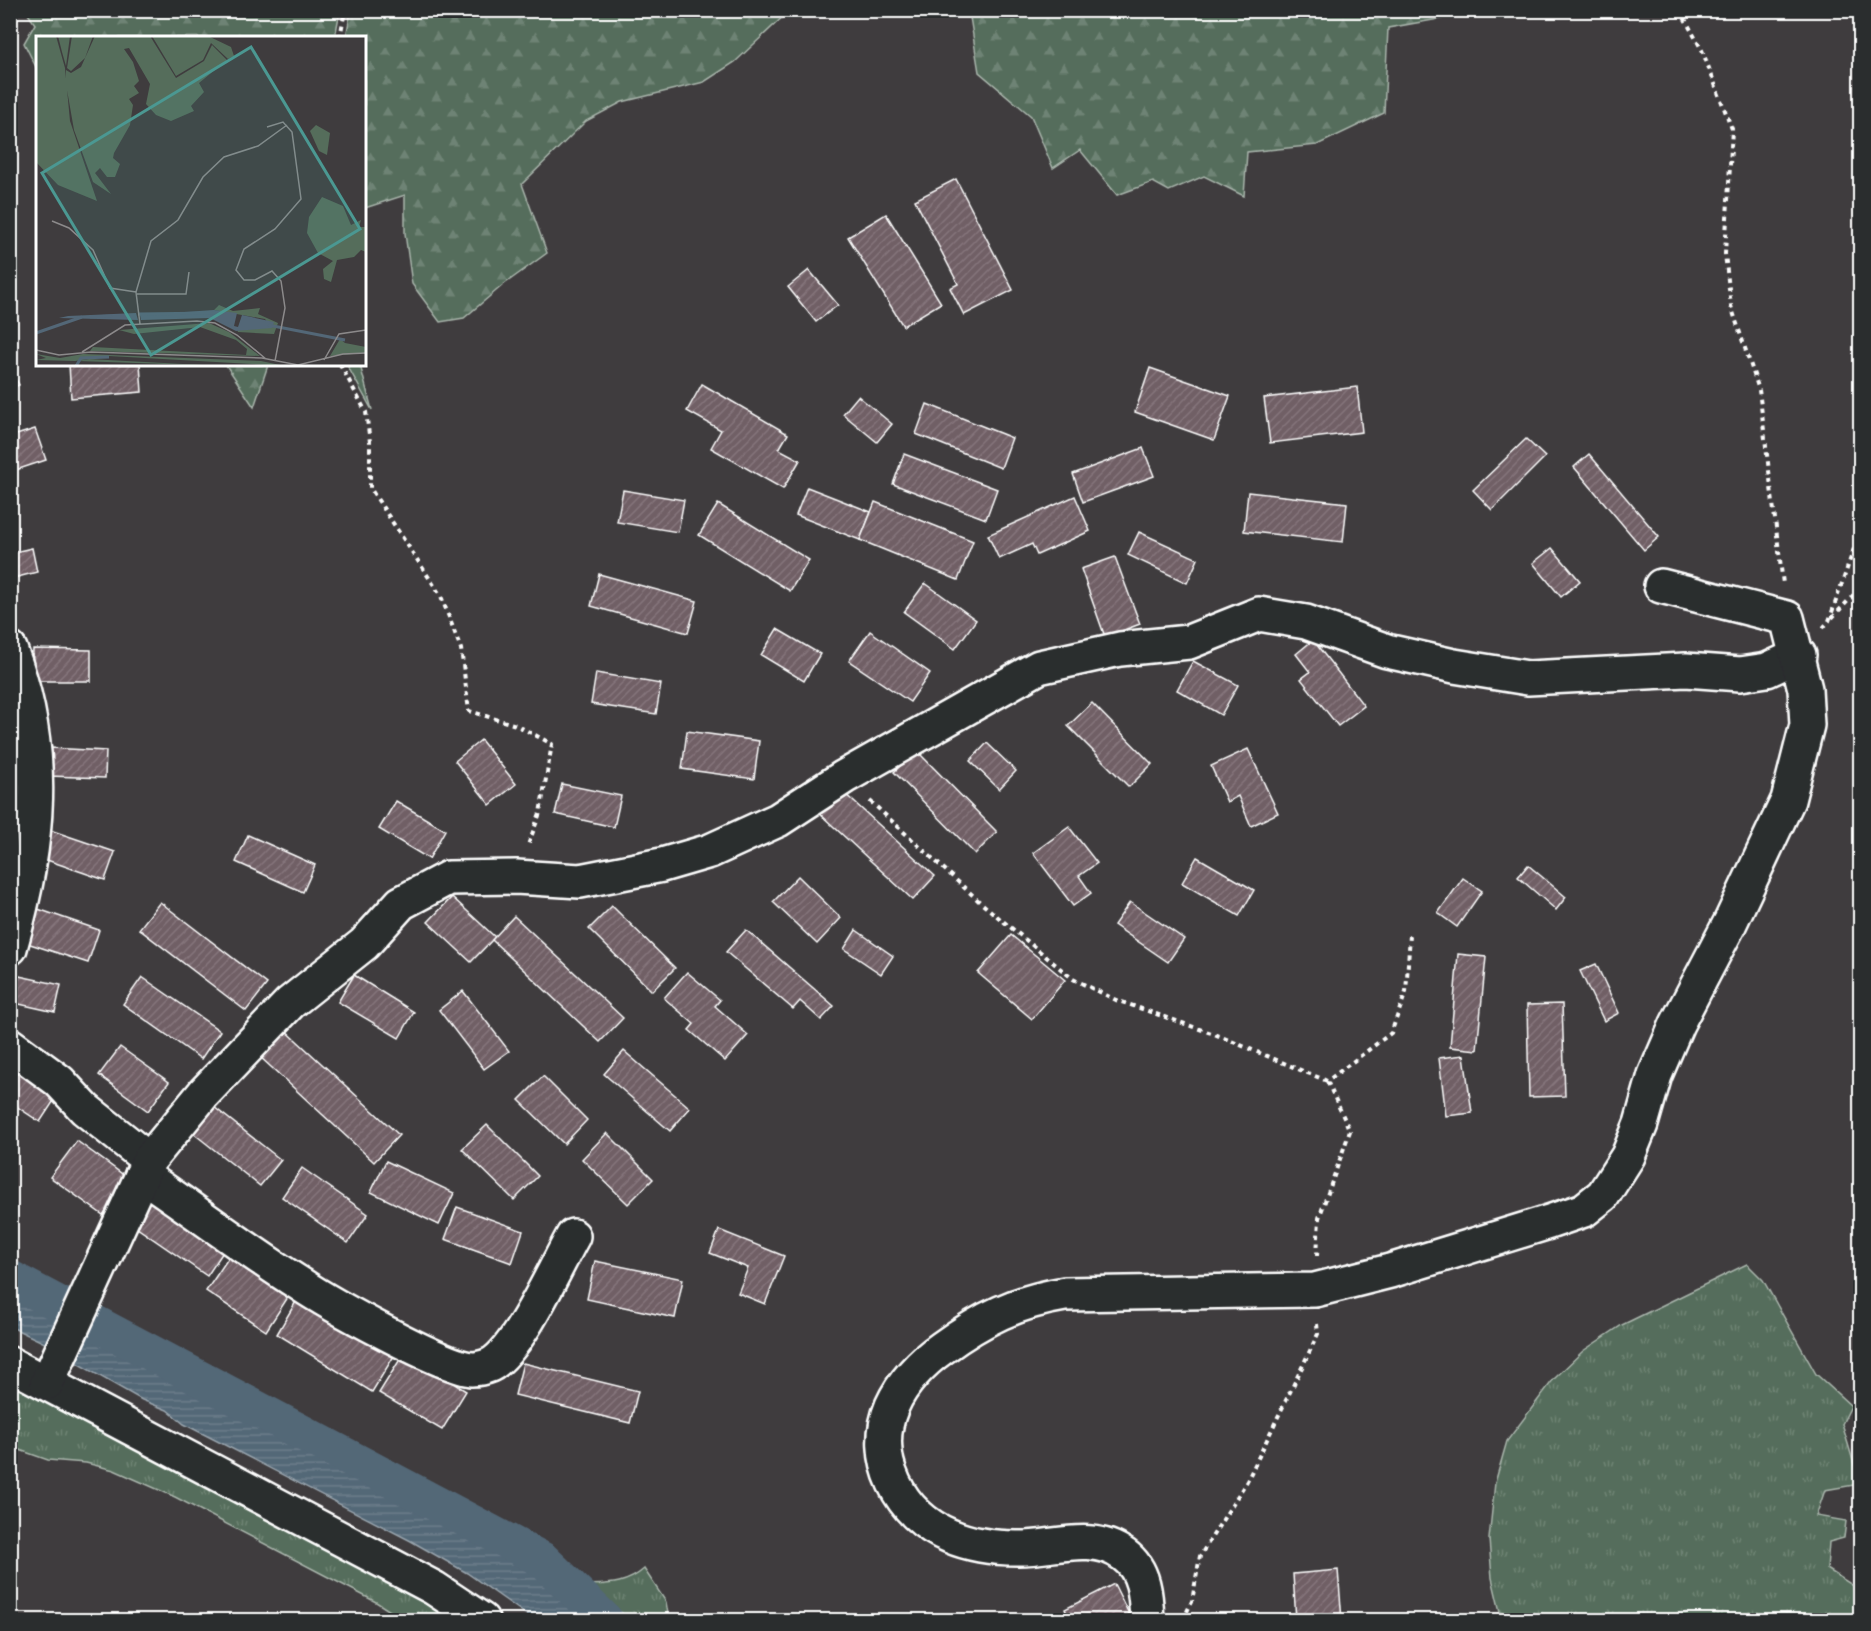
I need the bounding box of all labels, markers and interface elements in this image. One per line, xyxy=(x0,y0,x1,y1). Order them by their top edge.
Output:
inset map xyxy=(36,36,366,366)

